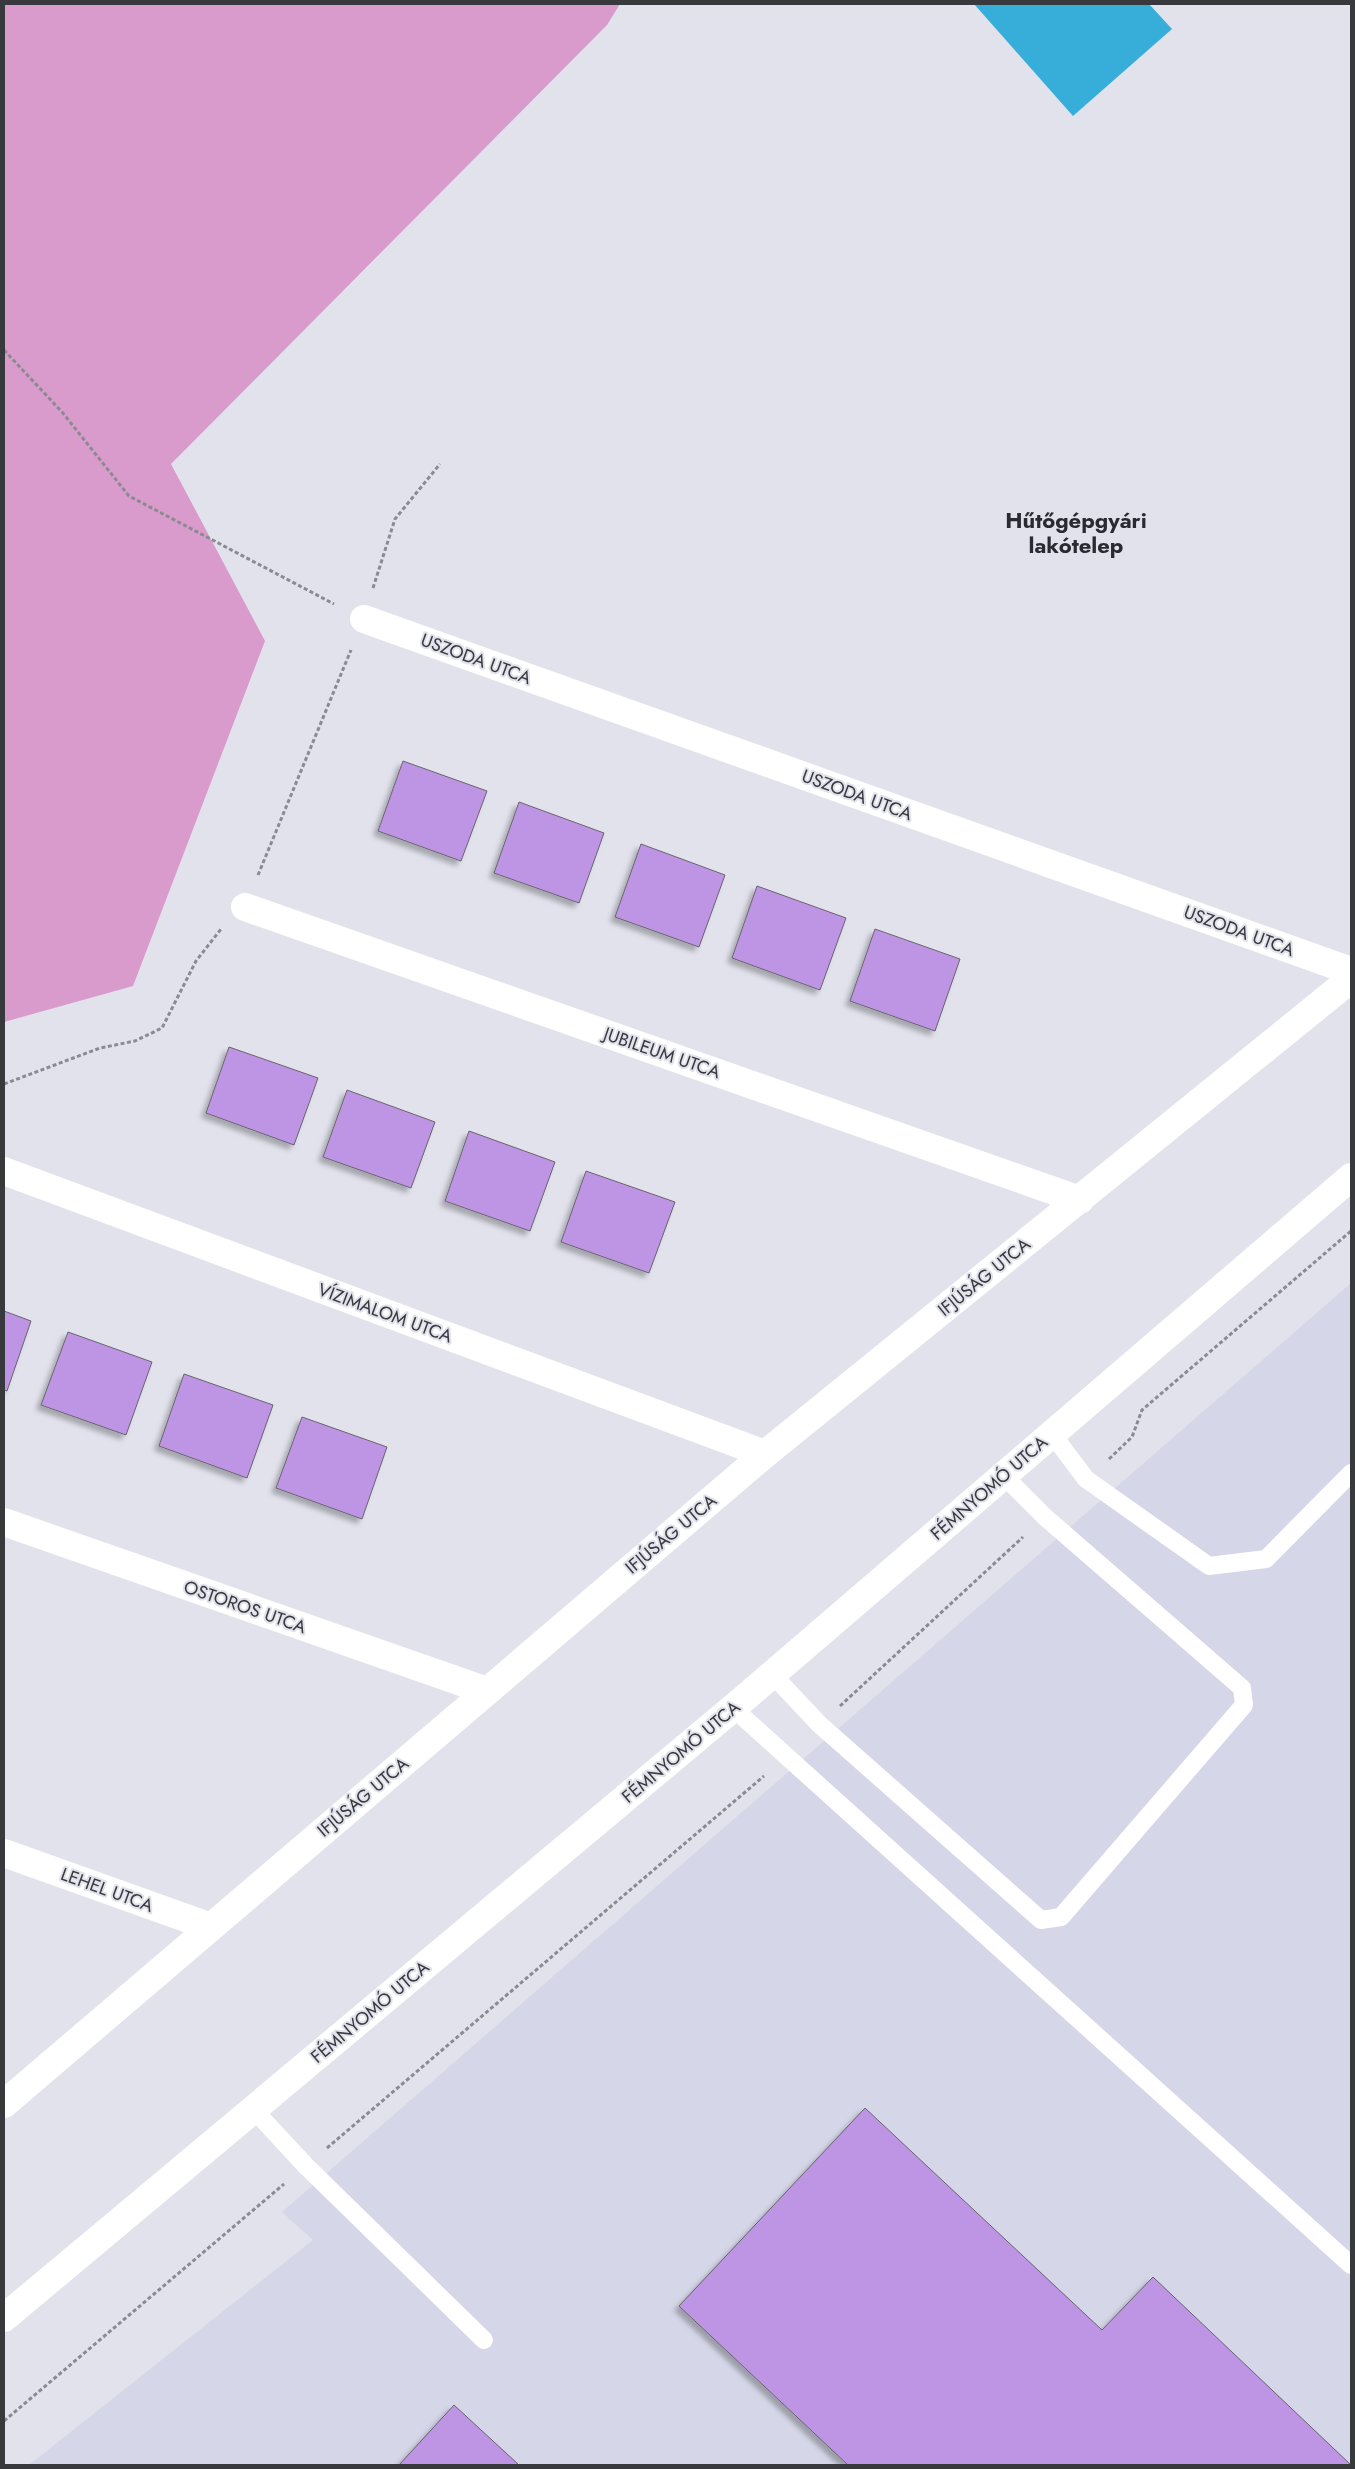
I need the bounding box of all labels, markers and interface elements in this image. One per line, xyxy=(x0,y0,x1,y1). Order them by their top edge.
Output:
district label: Hűtőgépgyári lakótelep xyxy=(1005,504,1147,561)
street label: USZODA UTCA xyxy=(417,627,535,691)
street label: USZODA UTCA xyxy=(798,763,916,827)
street label: USZODA UTCA xyxy=(1180,899,1298,963)
street label: JUBILEUM UTCA xyxy=(598,1020,724,1085)
street label: IFJÚSÁG UTCA xyxy=(932,1232,1036,1322)
street label: VÍZIMALOM UTCA xyxy=(314,1277,456,1349)
street label: FÉMNYOMÓ UTCA xyxy=(925,1430,1053,1546)
street label: IFJÚSÁG UTCA xyxy=(620,1488,722,1580)
street label: OSTOROS UTCA xyxy=(180,1574,310,1640)
street label: FÉMNYOMÓ UTCA xyxy=(616,1694,746,1809)
street label: IFJÚSÁG UTCA xyxy=(312,1751,414,1843)
street label: LEHEL UTCA xyxy=(57,1861,157,1919)
street label: FÉMNYOMÓ UTCA xyxy=(305,1954,435,2069)

